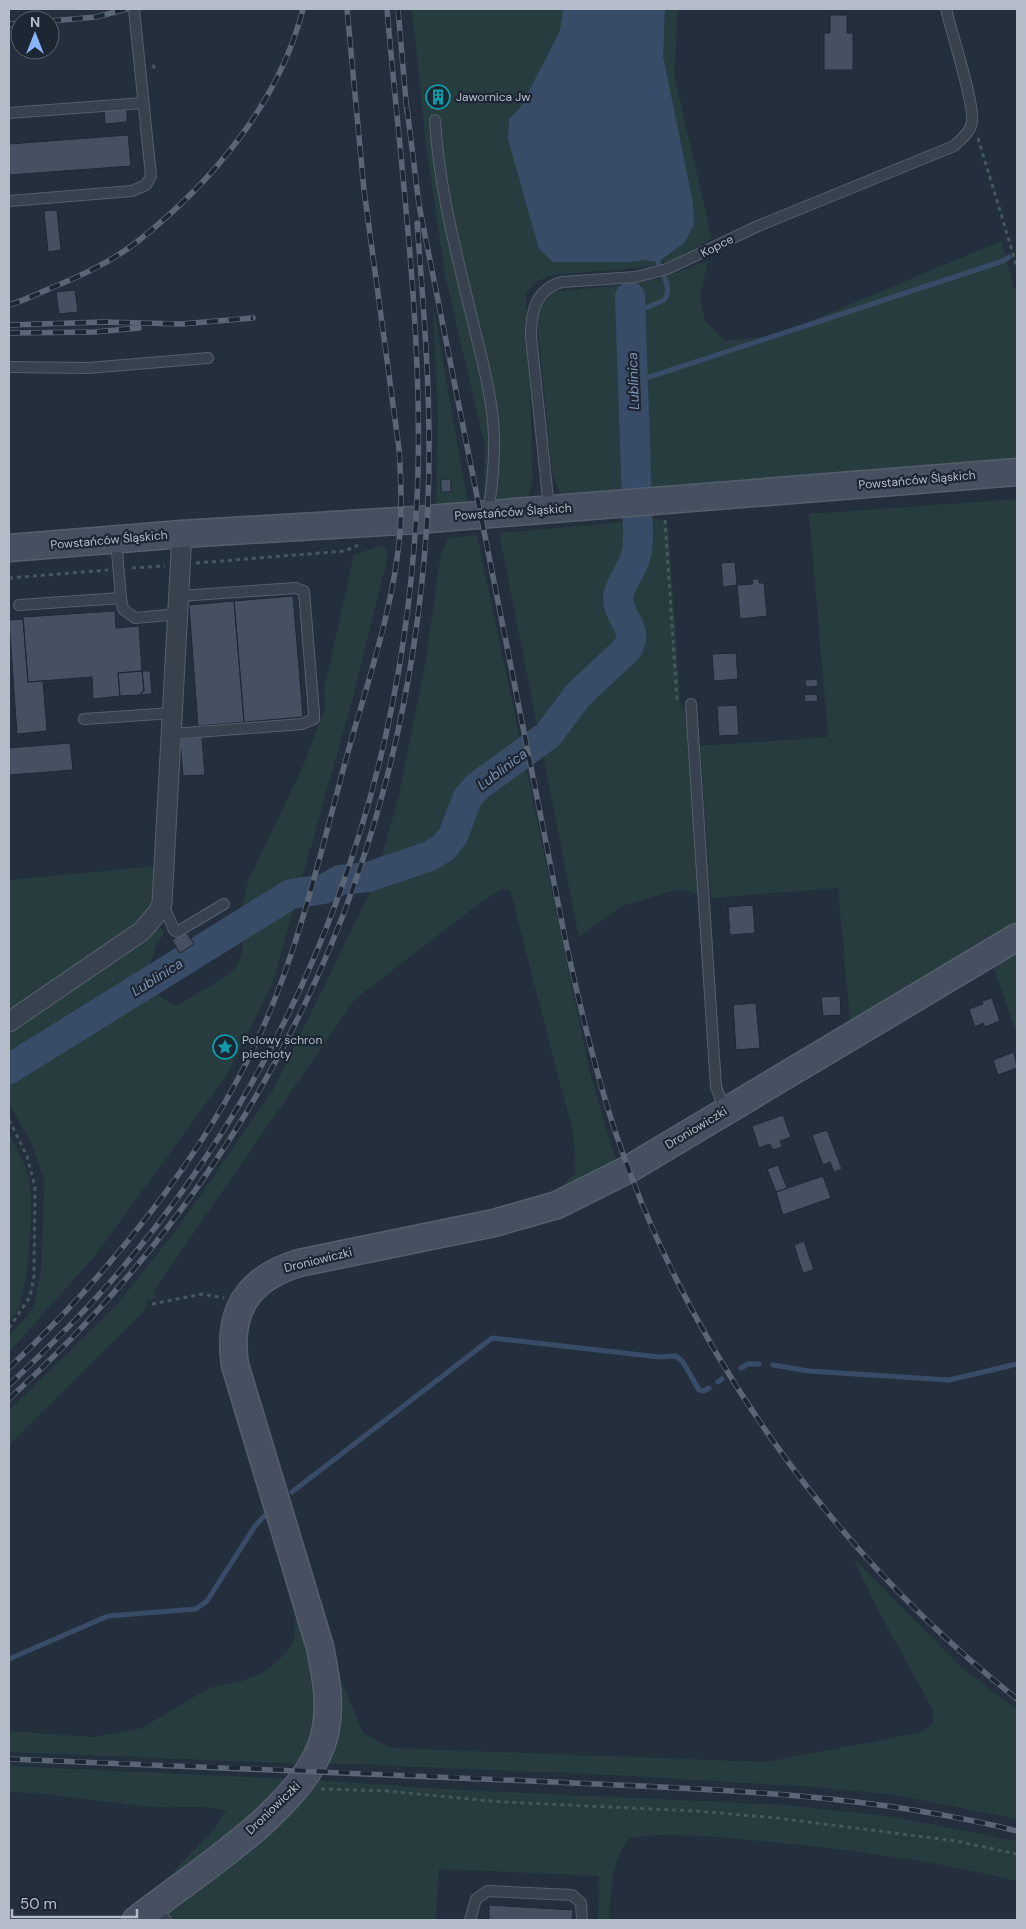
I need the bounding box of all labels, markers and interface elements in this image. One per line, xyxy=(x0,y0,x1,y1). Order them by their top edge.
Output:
north arrow xyxy=(10,10,60,60)
text: N xyxy=(30,13,40,31)
building icon: Jawornica Jw xyxy=(425,84,451,110)
place label: Jawornica Jw xyxy=(456,89,530,105)
street label: Kopce xyxy=(698,231,736,261)
water label: Lublinica xyxy=(623,352,643,410)
street label: Powstańców Śląskich xyxy=(858,467,976,493)
street label: Powstańców Śląskich xyxy=(454,500,572,524)
street label: Powstańców Śląskich xyxy=(50,527,168,553)
water label: Lublinica xyxy=(473,744,531,794)
water label: Lublinica xyxy=(128,954,187,1000)
place label: Polowy schron piechoty xyxy=(242,1032,322,1062)
place icon: Polowy schron piechoty xyxy=(212,1034,238,1060)
street label: Droniowiczki xyxy=(662,1103,730,1153)
street label: Droniowiczki xyxy=(282,1244,354,1276)
street label: Droniowiczki xyxy=(242,1778,304,1838)
scale bar xyxy=(12,1886,138,1918)
text: 50 m xyxy=(20,1894,57,1914)

